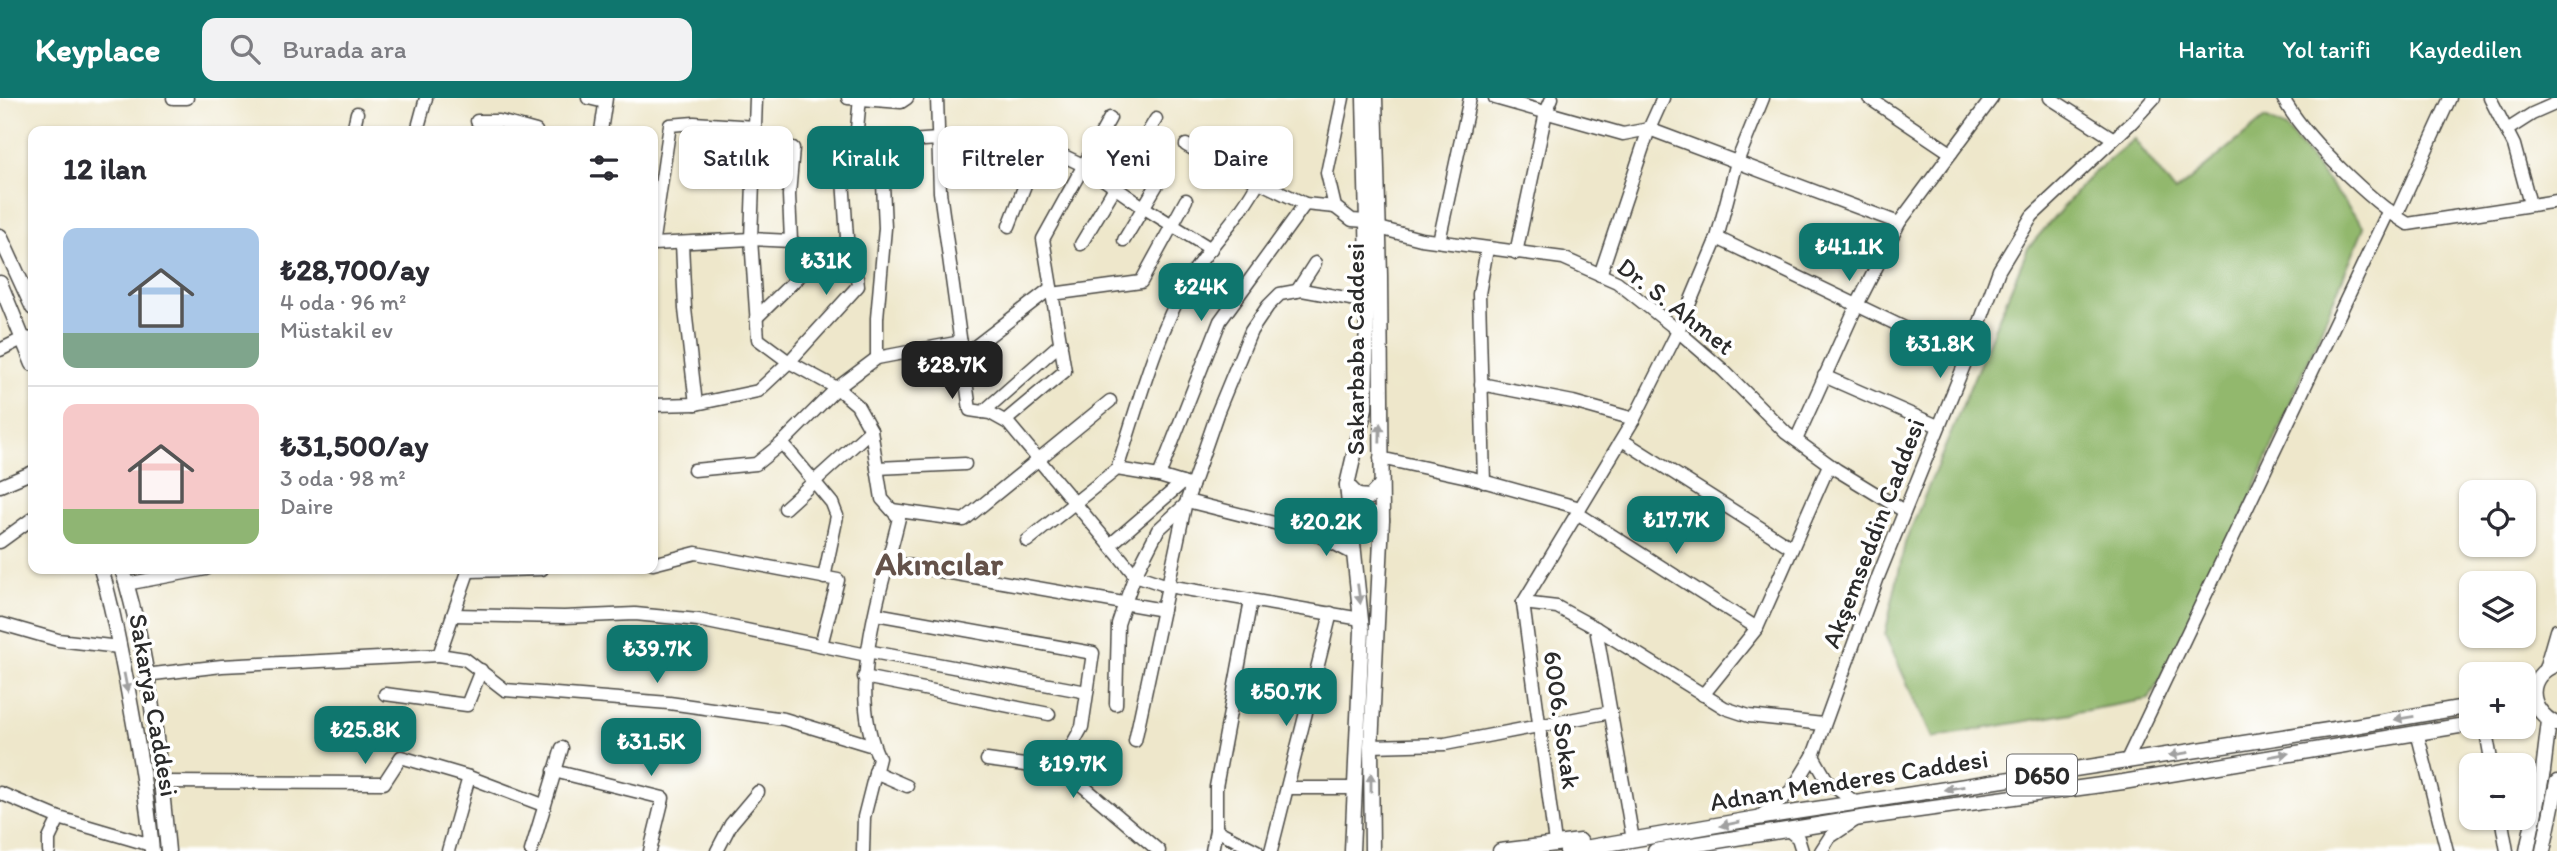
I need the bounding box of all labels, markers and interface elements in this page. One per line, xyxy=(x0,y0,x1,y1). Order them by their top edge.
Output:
search box xyxy=(202,18,692,81)
text: Keyplace xyxy=(35,30,160,69)
icon: search xyxy=(226,30,264,68)
text: Burada ara xyxy=(282,33,407,65)
text: Harita xyxy=(2178,35,2244,64)
text: Yol tarifi xyxy=(2282,35,2371,64)
text: Kaydedilen xyxy=(2409,35,2522,64)
chip: Satılık xyxy=(679,126,793,189)
chip: Kiralık xyxy=(807,126,924,189)
chip: Filtreler xyxy=(938,126,1068,189)
chip: Yeni xyxy=(1082,126,1175,189)
chip: Daire xyxy=(1189,126,1293,189)
icon: filters xyxy=(585,149,623,187)
text: 12 ilan xyxy=(63,150,146,187)
pin: ₺41.1K xyxy=(1792,223,1906,283)
text: ₺41.1K xyxy=(1815,232,1883,260)
pin: ₺31K xyxy=(785,238,867,297)
street label: Sakarbaba Caddesi xyxy=(1339,243,1371,455)
text: ₺31K xyxy=(801,246,851,274)
street label: Dr. S. Ahmet xyxy=(1611,250,1741,362)
text: ₺28,700/ay xyxy=(280,251,429,288)
icon: home xyxy=(119,256,203,340)
pin: ₺24K xyxy=(1160,264,1242,323)
text: ₺24K xyxy=(1175,272,1228,300)
text: 4 oda · 96 m² xyxy=(280,288,407,316)
text: Müstakil ev xyxy=(280,316,393,344)
pin: ₺31.8K xyxy=(1883,320,1997,380)
text: ₺31.8K xyxy=(1906,329,1974,357)
pin: ₺28.7K xyxy=(895,342,1009,401)
text: ₺28.7K xyxy=(918,350,986,378)
street label: Akşemseddin Caddesi xyxy=(1814,414,1932,652)
one-way arrow xyxy=(1374,422,1386,444)
text: ₺31,500/ay xyxy=(280,427,428,464)
icon: home xyxy=(119,432,203,516)
text: 3 oda · 98 m² xyxy=(280,464,406,492)
map controls xyxy=(2459,480,2536,830)
button: locate xyxy=(2459,480,2536,557)
text: Daire xyxy=(280,492,333,520)
pin: ₺17.7K xyxy=(1619,496,1733,556)
pin: ₺20.2K xyxy=(1269,498,1383,558)
text: ₺17.7K xyxy=(1643,505,1709,533)
text: ₺20.2K xyxy=(1290,507,1362,535)
district label: Akıncılar xyxy=(874,544,1003,583)
button: layers xyxy=(2459,571,2536,648)
one-way arrow xyxy=(1354,583,1365,605)
street label: Sakarya Caddesi xyxy=(122,611,186,799)
pin: ₺39.7K xyxy=(600,626,714,685)
text: ₺39.7K xyxy=(623,634,691,662)
street label: 6006. Sokak xyxy=(1536,649,1588,791)
button: + xyxy=(2459,662,2536,739)
pin: ₺50.7K xyxy=(1229,668,1343,728)
one-way arrow xyxy=(121,672,132,694)
text: ₺50.7K xyxy=(1251,677,1321,705)
pin: ₺25.8K xyxy=(308,706,422,766)
one-way arrow xyxy=(2393,713,2415,724)
text: ₺25.8K xyxy=(330,715,400,743)
pin: ₺31.5K xyxy=(594,718,708,778)
text: ₺31.5K xyxy=(617,727,685,755)
pin: ₺19.7K xyxy=(1016,740,1130,800)
street label: Adnan Menderes Caddesi xyxy=(1708,742,1990,818)
one-way arrow xyxy=(2168,748,2190,759)
text: ₺19.7K xyxy=(1040,749,1106,777)
one-way arrow xyxy=(2268,749,2290,760)
button: − xyxy=(2459,753,2536,830)
road number: D650 xyxy=(2007,754,2077,796)
one-way arrow xyxy=(1365,772,1377,794)
one-way arrow xyxy=(1943,783,1965,794)
one-way arrow xyxy=(1719,818,1741,829)

